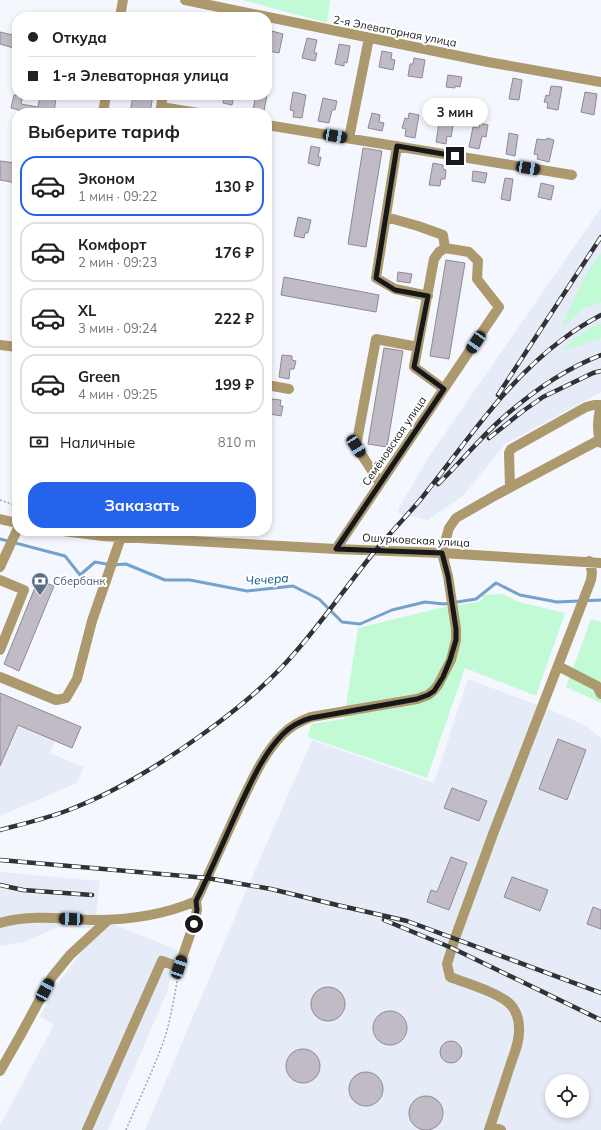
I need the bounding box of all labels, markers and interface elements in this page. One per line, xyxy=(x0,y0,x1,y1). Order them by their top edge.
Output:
street label: 2-я Элеваторная улица xyxy=(332,12,458,50)
text: Откуда xyxy=(52,28,107,47)
text: 1-я Элеваторная улица xyxy=(52,66,229,85)
callout: 3 мин xyxy=(422,98,488,126)
text: 3 мин xyxy=(437,104,473,120)
text: Выберите тариф xyxy=(28,120,180,143)
car xyxy=(322,128,348,144)
route end xyxy=(446,147,464,165)
car xyxy=(515,160,541,176)
icon: car xyxy=(30,168,66,204)
text: Эконом xyxy=(78,169,135,188)
text: 130 ₽ xyxy=(214,177,254,196)
text: 1 мин · 09:22 xyxy=(78,188,157,204)
icon: car xyxy=(30,234,66,270)
text: Комфорт xyxy=(78,235,147,254)
text: 176 ₽ xyxy=(214,243,254,262)
text: 2 мин · 09:23 xyxy=(78,254,157,270)
icon: car xyxy=(30,300,66,336)
text: XL xyxy=(78,301,96,320)
text: 222 ₽ xyxy=(214,309,254,328)
text: 3 мин · 09:24 xyxy=(78,320,157,336)
car xyxy=(464,329,488,355)
icon: car xyxy=(30,366,66,402)
text: Green xyxy=(78,367,120,386)
text: 199 ₽ xyxy=(214,375,254,394)
text: 4 мин · 09:25 xyxy=(78,386,157,402)
street label: Семёновская улица xyxy=(359,393,429,489)
icon: cash xyxy=(28,431,50,453)
text: Наличные xyxy=(60,433,135,452)
car xyxy=(344,433,368,459)
text: 810 m xyxy=(218,434,256,450)
button: Заказать xyxy=(28,482,256,528)
street label: Ошурковская улица xyxy=(362,530,470,550)
water label: Чечера xyxy=(245,570,289,588)
bank icon: Сбербанк xyxy=(30,571,50,596)
place label: Сбербанк xyxy=(53,574,105,588)
car xyxy=(59,913,83,925)
route start xyxy=(185,915,203,933)
car xyxy=(170,954,188,980)
car xyxy=(34,977,56,1003)
map controls xyxy=(545,1074,589,1118)
button: locate xyxy=(545,1074,589,1118)

